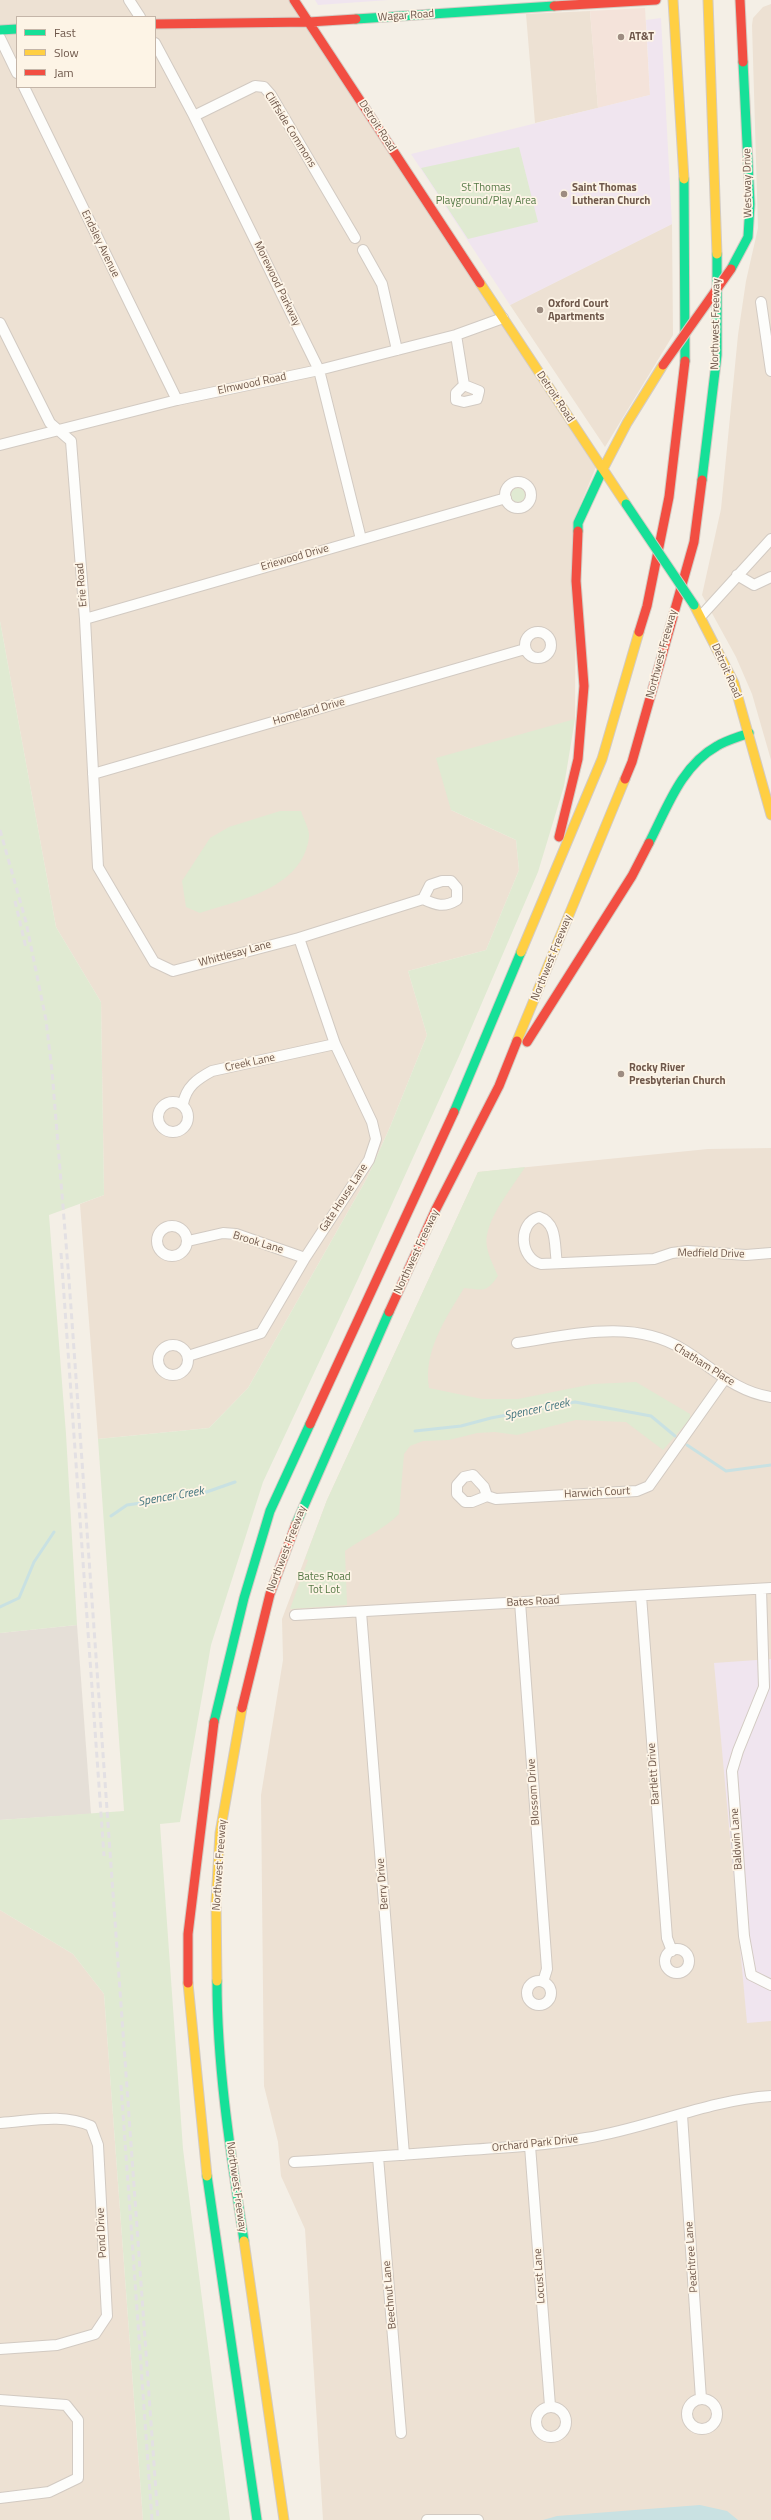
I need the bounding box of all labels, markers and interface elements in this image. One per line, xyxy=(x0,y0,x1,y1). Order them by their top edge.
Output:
street label: Wagar Road xyxy=(377,7,435,25)
legend xyxy=(16,16,156,88)
text: Fast xyxy=(54,23,76,42)
place label: AT&T xyxy=(629,30,654,44)
marker: AT&T xyxy=(616,32,626,42)
text: Slow xyxy=(54,43,79,62)
text: Jam xyxy=(54,63,74,82)
street label: Cliffside Commons xyxy=(262,90,318,170)
street label: Detroit Road xyxy=(356,98,398,154)
street label: Westway Drive xyxy=(741,148,755,218)
park label: St Thomas Playground/Play Area xyxy=(436,181,536,207)
place label: Saint Thomas Lutheran Church xyxy=(572,181,650,207)
marker: Saint Thomas Lutheran Church xyxy=(559,189,569,199)
street label: Endsley Avenue xyxy=(78,208,122,280)
street label: Morewood Parkway xyxy=(251,240,303,328)
street label: Northwest Freeway xyxy=(709,278,723,370)
place label: Oxford Court Apartments xyxy=(548,297,609,323)
marker: Oxford Court Apartments xyxy=(535,305,545,315)
street label: Detroit Road xyxy=(533,369,577,425)
street label: Elmwood Road xyxy=(217,370,287,398)
street label: Eriewood Drive xyxy=(260,542,330,574)
street label: Erie Road xyxy=(74,562,90,608)
street label: Northwest Freeway xyxy=(644,608,680,700)
street label: Detroit Road xyxy=(708,642,744,700)
street label: Homeland Drive xyxy=(272,695,346,729)
street label: Northwest Freeway xyxy=(529,913,575,1003)
street label: Whittlesay Lane xyxy=(197,938,273,970)
street label: Creek Lane xyxy=(224,1051,276,1075)
place label: Rocky River Presbyterian Church xyxy=(629,1061,726,1087)
marker: Rocky River Presbyterian Church xyxy=(616,1069,626,1079)
street label: Gate House Lane xyxy=(317,1161,371,1235)
street label: Northwest Freeway xyxy=(392,1208,442,1296)
street label: Brook Lane xyxy=(231,1229,285,1257)
street label: Medfield Drive xyxy=(677,1247,745,1261)
street label: Chatham Place xyxy=(671,1341,737,1389)
water label: Spencer Creek xyxy=(503,1396,571,1424)
water label: Spencer Creek xyxy=(137,1484,205,1510)
street label: Harwich Court xyxy=(564,1485,630,1501)
street label: Northwest Freeway xyxy=(264,1504,310,1594)
park label: Bates Road Tot Lot xyxy=(297,1570,351,1596)
street label: Bates Road xyxy=(506,1594,560,1610)
street label: Bartlett Drive xyxy=(645,1743,663,1805)
street label: Blossom Drive xyxy=(525,1758,543,1826)
street label: Baldwin Lane xyxy=(728,1808,746,1870)
street label: Northwest Freeway xyxy=(210,1819,230,1911)
street label: Berry Drive xyxy=(374,1858,392,1910)
street label: Orchard Park Drive xyxy=(491,2133,579,2155)
street label: Northwest Freeway xyxy=(223,2141,249,2233)
street label: Pond Drive xyxy=(94,2207,110,2259)
street label: Peachtree Lane xyxy=(683,2221,701,2293)
street label: Locust Lane xyxy=(531,2248,549,2304)
street label: Beechnut Lane xyxy=(380,2260,400,2330)

